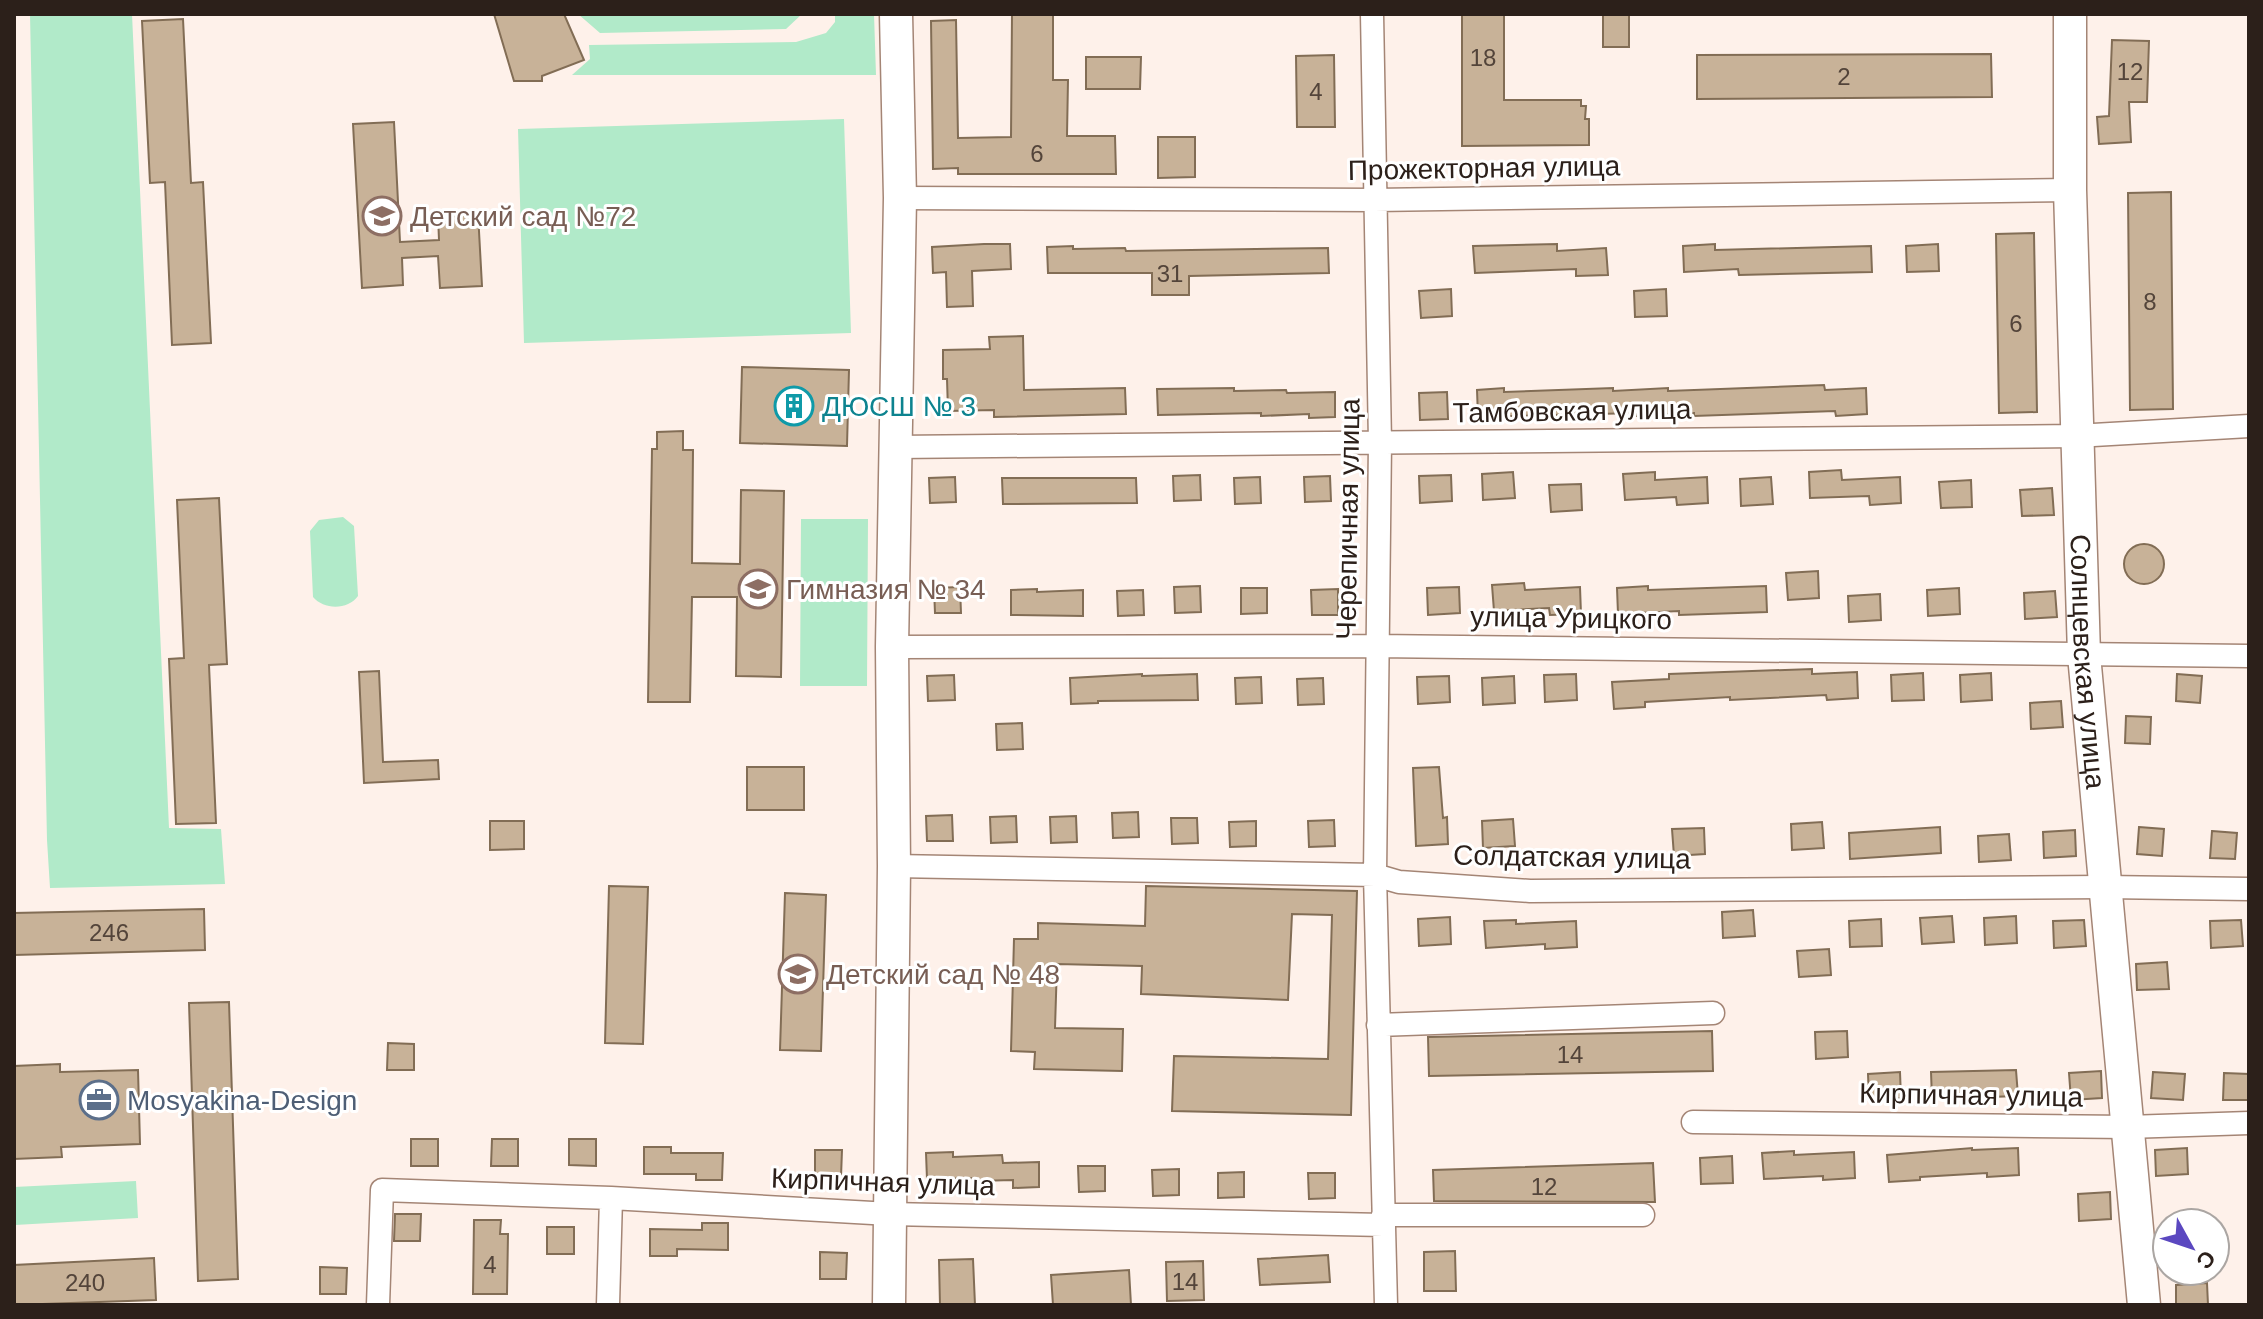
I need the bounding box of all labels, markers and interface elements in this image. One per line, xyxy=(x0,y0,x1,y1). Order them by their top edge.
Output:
house number: 18 xyxy=(1470,44,1496,71)
house number: 12 xyxy=(2117,58,2143,85)
house number: 2 xyxy=(1837,63,1851,90)
house number: 4 xyxy=(1309,78,1323,105)
house number: 6 xyxy=(1030,140,1044,167)
street label: Прожекторная улица xyxy=(1348,150,1621,186)
school or university icon: Детский сад №72 xyxy=(361,195,403,237)
place label: Детский сад №72 xyxy=(410,201,636,232)
house number: 31 xyxy=(1157,260,1183,287)
house number: 8 xyxy=(2143,288,2157,315)
house number: 6 xyxy=(2009,310,2023,337)
building icon: ДЮСШ № 3 xyxy=(773,385,815,427)
place label: ДЮСШ № 3 xyxy=(822,391,976,422)
street label: Тамбовская улица xyxy=(1452,393,1692,429)
street label: Черепичная улица xyxy=(1330,397,1366,640)
street label: Солнцевская улица xyxy=(2065,534,2112,791)
school or university icon: Гимназия № 34 xyxy=(737,568,779,610)
place label: Гимназия № 34 xyxy=(786,574,986,605)
street label: улица Урицкого xyxy=(1470,601,1672,635)
street label: Солдатская улица xyxy=(1453,839,1692,875)
house number: 246 xyxy=(89,919,129,946)
school or university icon: Детский сад № 48 xyxy=(777,953,819,995)
place label: Детский сад № 48 xyxy=(826,959,1060,990)
house number: 14 xyxy=(1557,1041,1583,1068)
street label: Кирпичная улица xyxy=(1859,1078,2084,1112)
office icon: Mosyakina-Design xyxy=(78,1079,120,1121)
place label: Mosyakina-Design xyxy=(127,1085,357,1116)
street label: Кирпичная улица xyxy=(771,1163,996,1201)
house number: 12 xyxy=(1531,1173,1557,1200)
north arrow xyxy=(2151,1207,2231,1287)
text: С xyxy=(2191,1245,2221,1274)
house number: 4 xyxy=(483,1251,497,1278)
house number: 14 xyxy=(1172,1268,1198,1295)
house number: 240 xyxy=(65,1269,105,1296)

